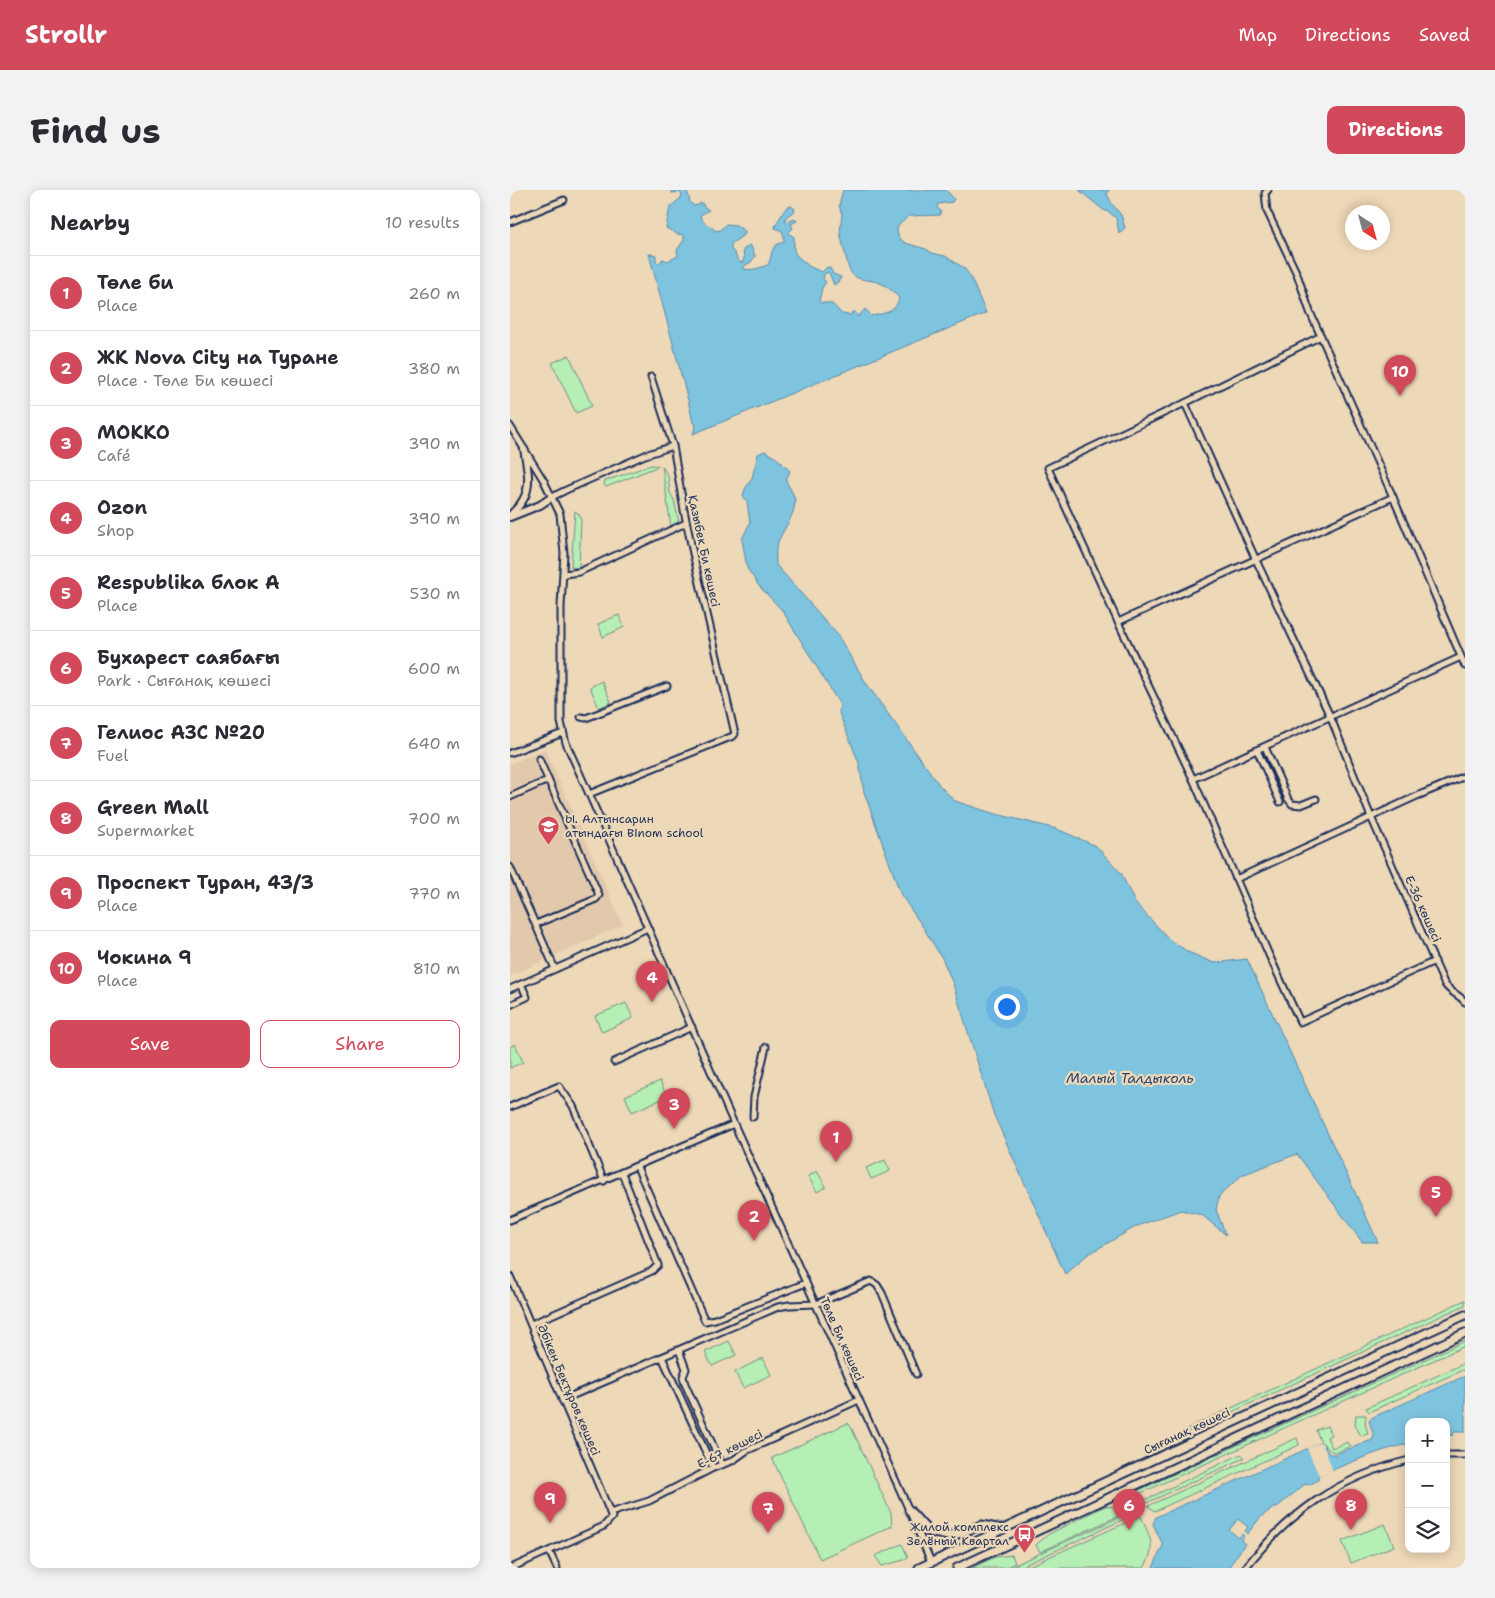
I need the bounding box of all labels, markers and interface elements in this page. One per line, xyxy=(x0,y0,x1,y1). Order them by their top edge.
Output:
text: Strollr xyxy=(25,19,107,51)
text: Map xyxy=(1239,23,1277,47)
text: Directions xyxy=(1305,23,1391,47)
text: Saved xyxy=(1419,23,1470,47)
button: Directions xyxy=(1327,106,1465,154)
text: Find us xyxy=(30,107,161,154)
north arrow xyxy=(1345,205,1390,250)
text: Nearby xyxy=(50,209,130,237)
text: 10 results xyxy=(385,212,460,233)
text: Төле би xyxy=(97,270,174,295)
text: 1 xyxy=(62,283,70,304)
text: 260 m xyxy=(408,283,460,304)
text: Place xyxy=(97,295,138,316)
text: ЖК Nova City на Туране xyxy=(97,345,339,370)
pin: 10 xyxy=(1384,355,1416,396)
text: 2 xyxy=(60,358,72,379)
text: 380 m xyxy=(408,358,460,379)
text: Place · Төле Би көшесі xyxy=(97,370,274,391)
text: МОККО xyxy=(97,420,170,445)
text: 3 xyxy=(60,433,72,454)
text: 390 m xyxy=(408,433,460,454)
text: Café xyxy=(97,445,131,466)
street label: Қазыбек Би көшесі xyxy=(684,494,724,608)
text: Ozon xyxy=(97,495,147,520)
text: 4 xyxy=(60,508,72,529)
text: 390 m xyxy=(408,508,460,529)
text: Shop xyxy=(97,520,134,541)
text: Respublika блок А xyxy=(97,570,280,595)
text: 5 xyxy=(61,583,71,604)
text: 530 m xyxy=(410,583,460,604)
text: Place xyxy=(97,595,138,616)
text: Бухарест саябағы xyxy=(97,645,280,670)
text: 6 xyxy=(60,658,72,679)
text: 600 m xyxy=(408,658,460,679)
text: Park · Сығанақ көшесі xyxy=(97,670,271,691)
text: Гелиос АЗС №20 xyxy=(97,720,265,745)
text: 7 xyxy=(60,733,72,754)
text: 640 m xyxy=(408,733,460,754)
text: Fuel xyxy=(97,745,128,766)
text: Green Mall xyxy=(97,795,209,820)
text: 8 xyxy=(60,808,72,829)
text: 700 m xyxy=(408,808,460,829)
place label: Ы. Алтынсарин атындағы Binom school xyxy=(565,811,704,841)
school or university icon: Ы. Алтынсарин атындағы Binom school xyxy=(537,814,561,845)
text: Supermarket xyxy=(97,820,194,841)
text: Проспект Туран, 43/3 xyxy=(97,870,314,895)
street label: Е-36 көшесі xyxy=(1401,873,1445,945)
text: 9 xyxy=(60,883,72,904)
text: 770 m xyxy=(408,883,460,904)
text: Place xyxy=(97,895,138,916)
text: Чокина 9 xyxy=(97,945,192,970)
text: 10 xyxy=(57,958,75,979)
text: 810 m xyxy=(413,958,460,979)
pin: 4 xyxy=(636,961,668,1002)
text: Place xyxy=(97,970,138,991)
your location xyxy=(994,994,1020,1020)
button: Save xyxy=(50,1020,250,1068)
button: Share xyxy=(260,1020,460,1068)
water label: Малый Талдыколь xyxy=(1066,1069,1194,1087)
pin: 3 xyxy=(658,1088,690,1129)
pin: 1 xyxy=(820,1121,852,1162)
pin: 5 xyxy=(1420,1176,1452,1217)
pin: 2 xyxy=(738,1200,770,1241)
street label: Төле Би көшесі xyxy=(816,1295,868,1383)
street label: Әбікен Бектұров көшесі xyxy=(534,1322,604,1458)
street label: Сығанақ көшесі xyxy=(1141,1404,1233,1458)
map controls xyxy=(1405,1418,1450,1553)
button: + xyxy=(1405,1418,1450,1463)
street label: Е-67 көшесі xyxy=(695,1426,765,1472)
button: − xyxy=(1405,1463,1450,1508)
pin: 9 xyxy=(534,1482,566,1523)
pin: 6 xyxy=(1113,1489,1145,1530)
pin: 8 xyxy=(1335,1489,1367,1530)
pin: 7 xyxy=(752,1492,784,1533)
button: layers xyxy=(1405,1508,1450,1553)
place label: Жилой комплекс Зелёный Квартал xyxy=(907,1519,1009,1549)
bus stop icon: Жилой комплекс Зелёный Квартал xyxy=(1013,1522,1037,1553)

